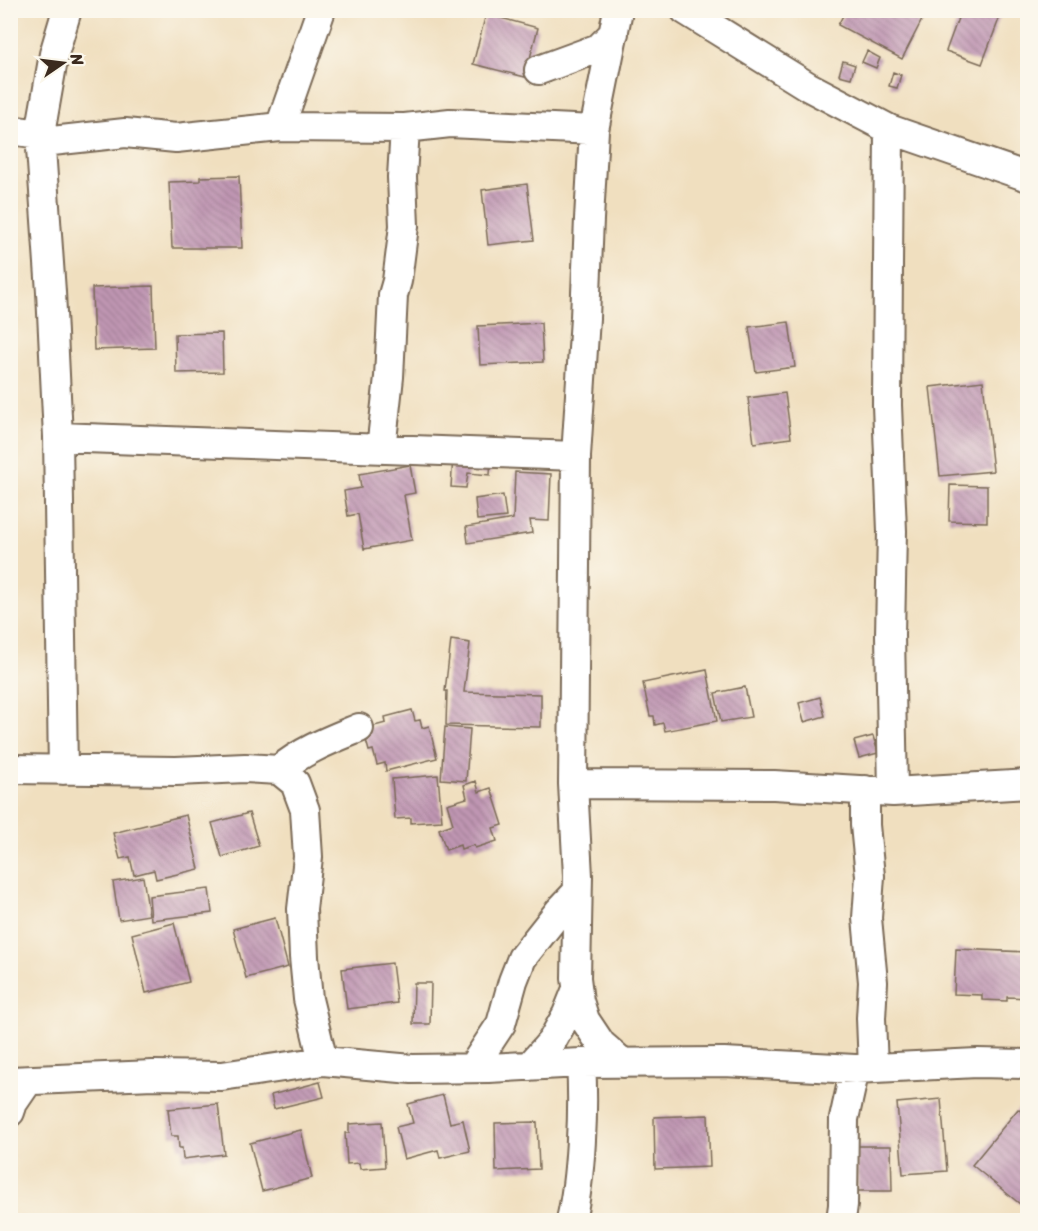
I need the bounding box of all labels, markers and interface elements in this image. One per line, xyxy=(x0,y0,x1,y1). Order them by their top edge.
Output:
north arrow xyxy=(33,33,93,93)
text: N xyxy=(61,50,93,69)

